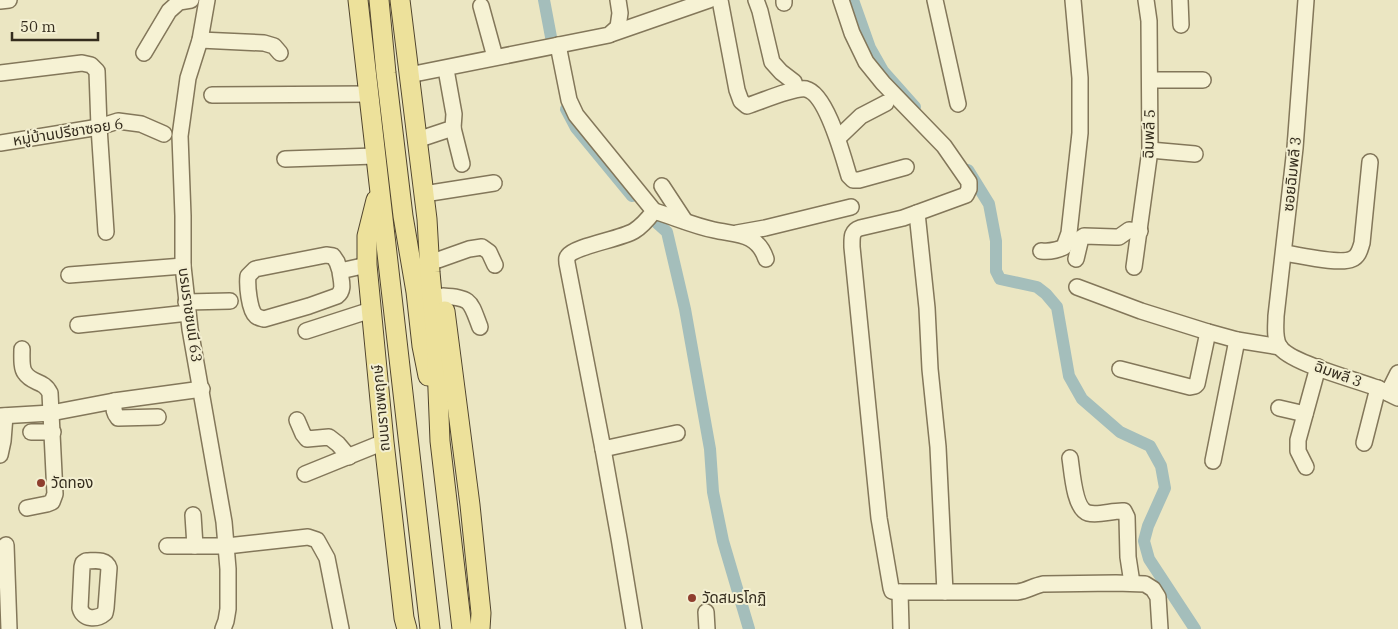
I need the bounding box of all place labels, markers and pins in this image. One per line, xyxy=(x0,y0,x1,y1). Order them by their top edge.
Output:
place label: วัดทอง xyxy=(51,473,93,492)
marker: วัดทอง xyxy=(35,477,47,489)
place label: วัดสมรโกฏิ xyxy=(702,588,766,607)
marker: วัดสมรโกฏิ xyxy=(686,592,698,604)

